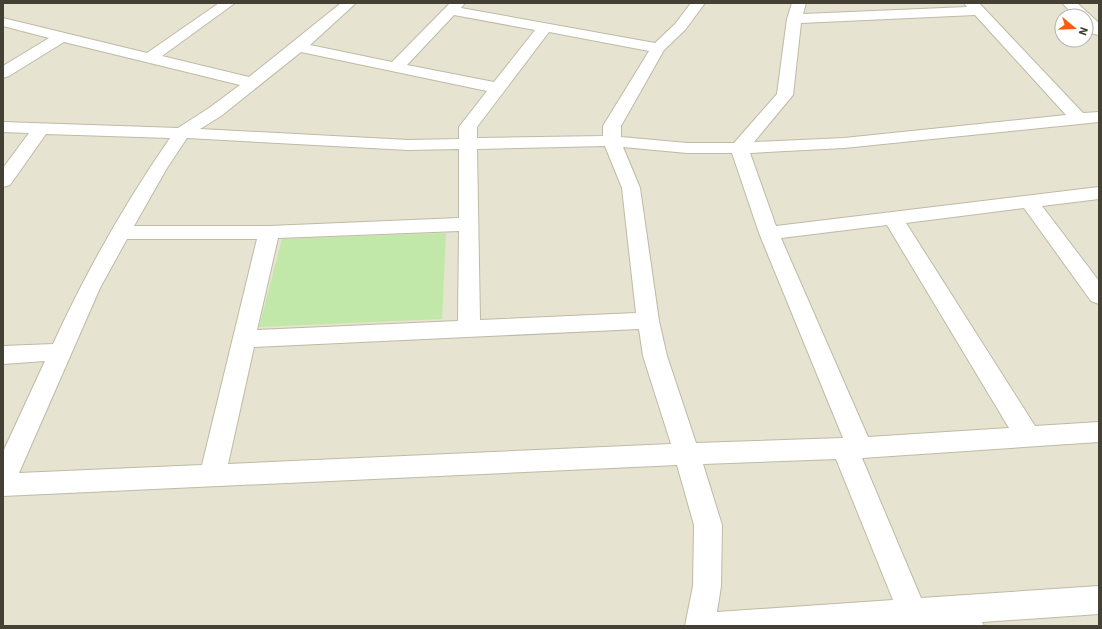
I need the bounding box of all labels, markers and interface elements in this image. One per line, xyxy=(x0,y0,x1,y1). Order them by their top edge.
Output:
north arrow xyxy=(1054,8,1094,48)
text: N xyxy=(1076,25,1091,37)

